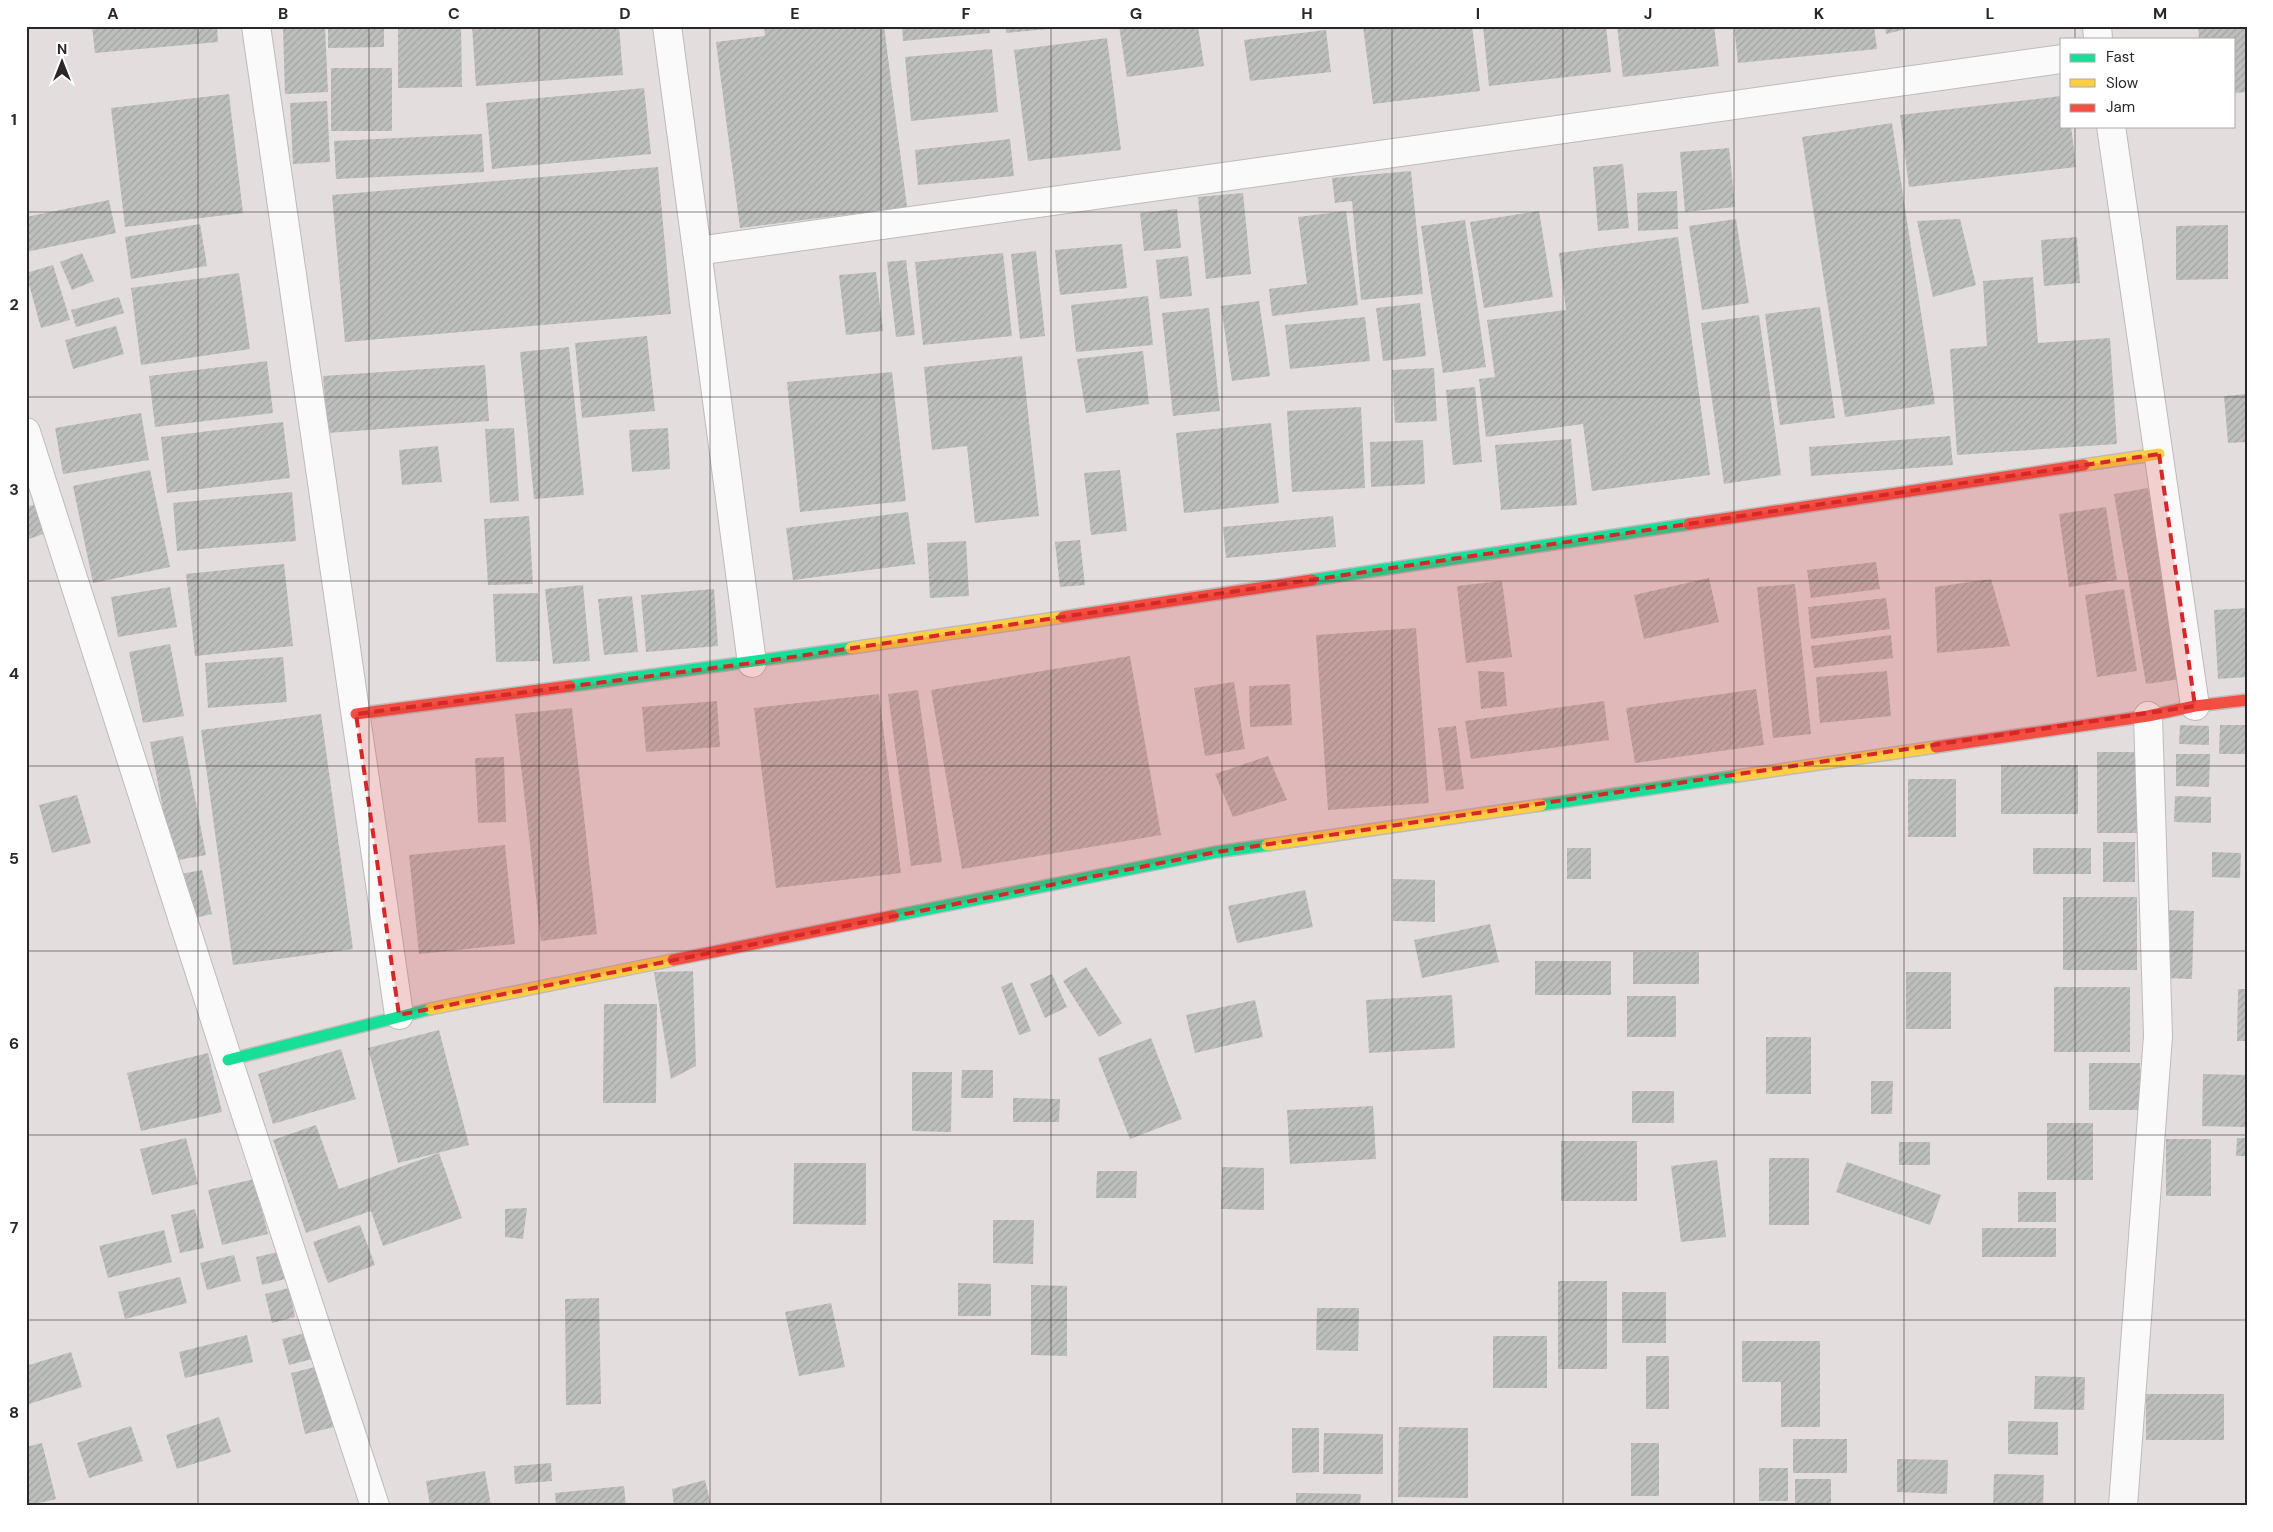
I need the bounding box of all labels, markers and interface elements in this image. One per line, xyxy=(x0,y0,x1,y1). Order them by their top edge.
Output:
text: A xyxy=(107,3,119,24)
text: B xyxy=(278,3,288,24)
text: C xyxy=(448,3,460,24)
text: D xyxy=(619,3,631,24)
text: E xyxy=(790,3,800,24)
text: F xyxy=(962,3,971,24)
text: G xyxy=(1130,3,1142,24)
text: H xyxy=(1301,3,1313,24)
text: I xyxy=(1476,3,1480,24)
text: J xyxy=(1644,3,1652,24)
text: K xyxy=(1814,3,1825,24)
text: L xyxy=(1986,3,1995,24)
text: M xyxy=(2153,3,2167,24)
north arrow xyxy=(38,38,88,88)
legend xyxy=(2060,38,2236,128)
text: N xyxy=(57,40,67,58)
text: Fast xyxy=(2106,47,2135,67)
text: Slow xyxy=(2106,73,2139,93)
text: Jam xyxy=(2106,97,2135,117)
text: 1 xyxy=(11,109,17,130)
text: 2 xyxy=(9,294,19,315)
text: 3 xyxy=(9,479,19,500)
text: 4 xyxy=(9,663,19,684)
text: 5 xyxy=(9,848,19,869)
text: 6 xyxy=(9,1033,19,1054)
text: 7 xyxy=(10,1217,19,1238)
text: 8 xyxy=(9,1402,19,1423)

